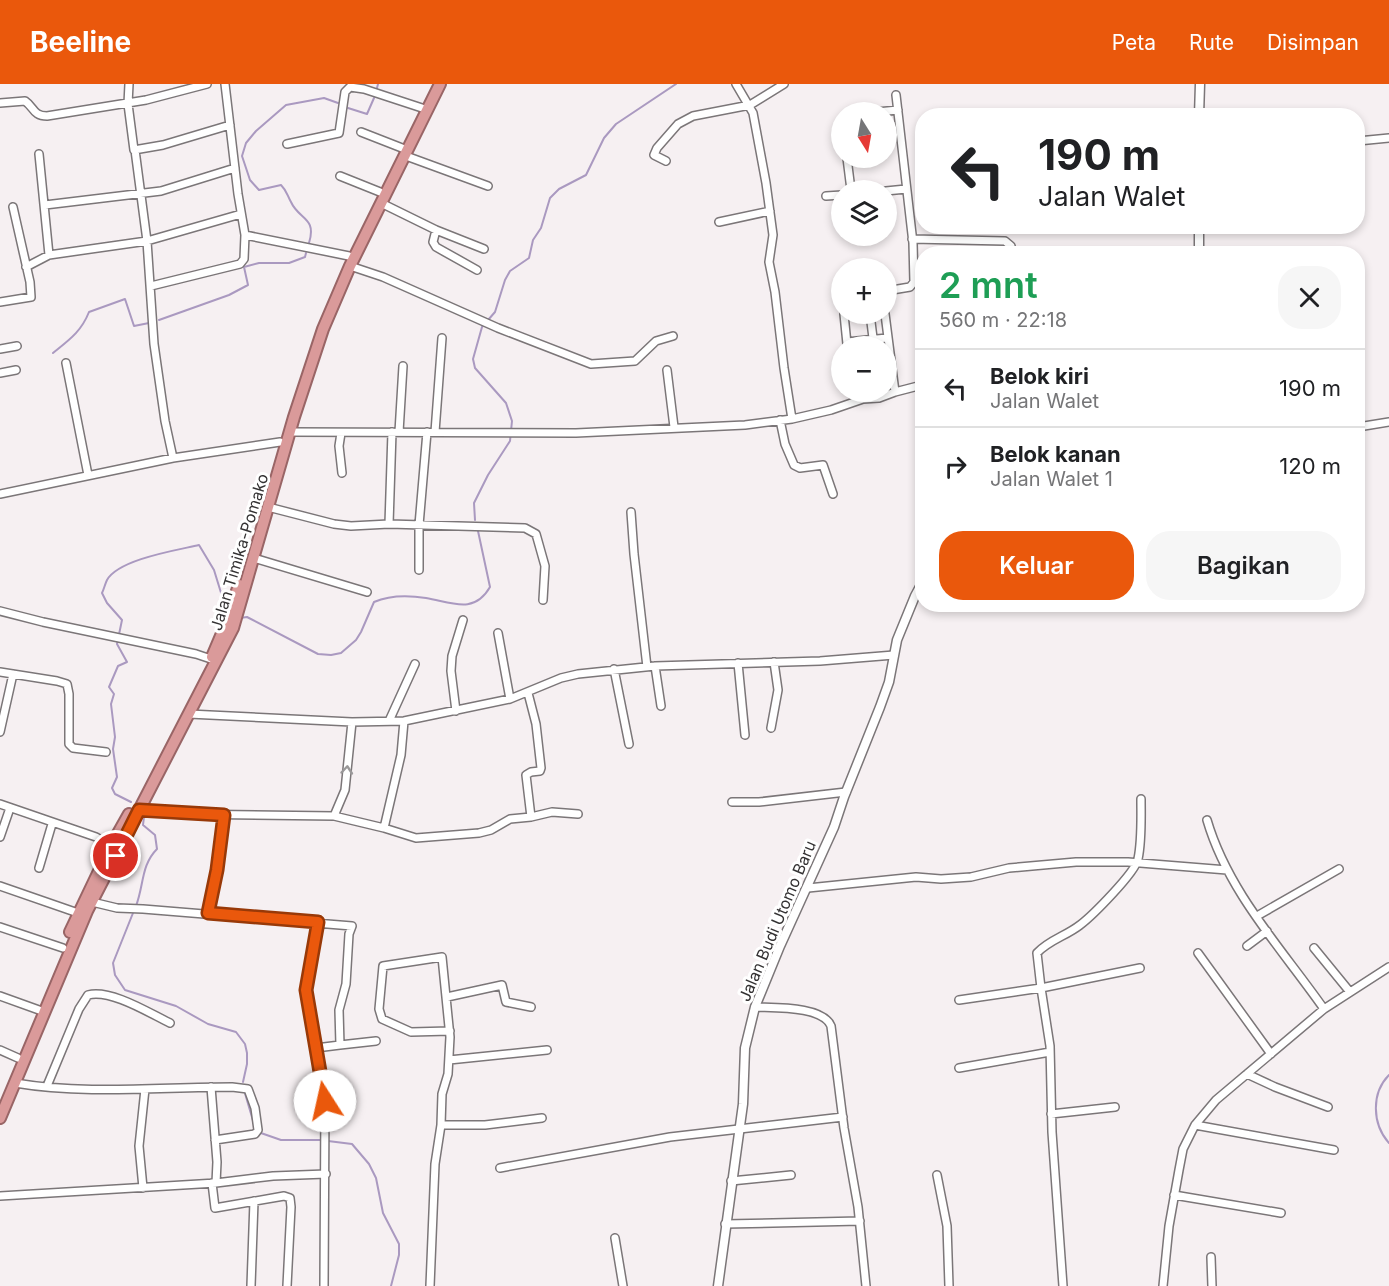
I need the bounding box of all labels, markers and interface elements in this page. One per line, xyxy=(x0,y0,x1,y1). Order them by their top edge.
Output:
text: Beeline xyxy=(30,25,131,59)
text: Peta xyxy=(1112,30,1156,55)
text: Rute xyxy=(1189,30,1234,55)
text: Disimpan xyxy=(1267,30,1359,55)
north arrow xyxy=(831,102,897,168)
map controls xyxy=(831,102,897,402)
text: 190 m xyxy=(1038,129,1160,180)
icon: left xyxy=(939,132,1017,210)
button: layers xyxy=(831,180,897,246)
text: Jalan Walet xyxy=(1038,180,1185,213)
button: + xyxy=(831,258,897,324)
text: 2 mnt xyxy=(939,263,1038,307)
button: close xyxy=(1278,266,1341,329)
text: 560 m · 22:18 xyxy=(939,308,1067,332)
button: − xyxy=(831,336,897,402)
text: Belok kiri xyxy=(990,363,1089,389)
icon: left xyxy=(939,372,972,405)
text: 190 m xyxy=(1279,375,1341,401)
text: Jalan Walet xyxy=(990,389,1099,413)
text: Belok kanan xyxy=(990,441,1121,467)
icon: right xyxy=(939,450,972,483)
text: 120 m xyxy=(1279,453,1341,479)
text: Jalan Walet 1 xyxy=(990,467,1113,491)
street label: Jalan Timika-Pomako xyxy=(206,471,272,633)
button: Keluar xyxy=(939,531,1134,600)
button: Bagikan xyxy=(1146,531,1341,600)
one-way arrow xyxy=(340,766,353,775)
pin xyxy=(90,830,141,881)
street label: Jalan Budi Utomo Baru xyxy=(734,838,820,1004)
icon: arrive xyxy=(99,839,132,872)
position arrow xyxy=(293,1069,357,1133)

